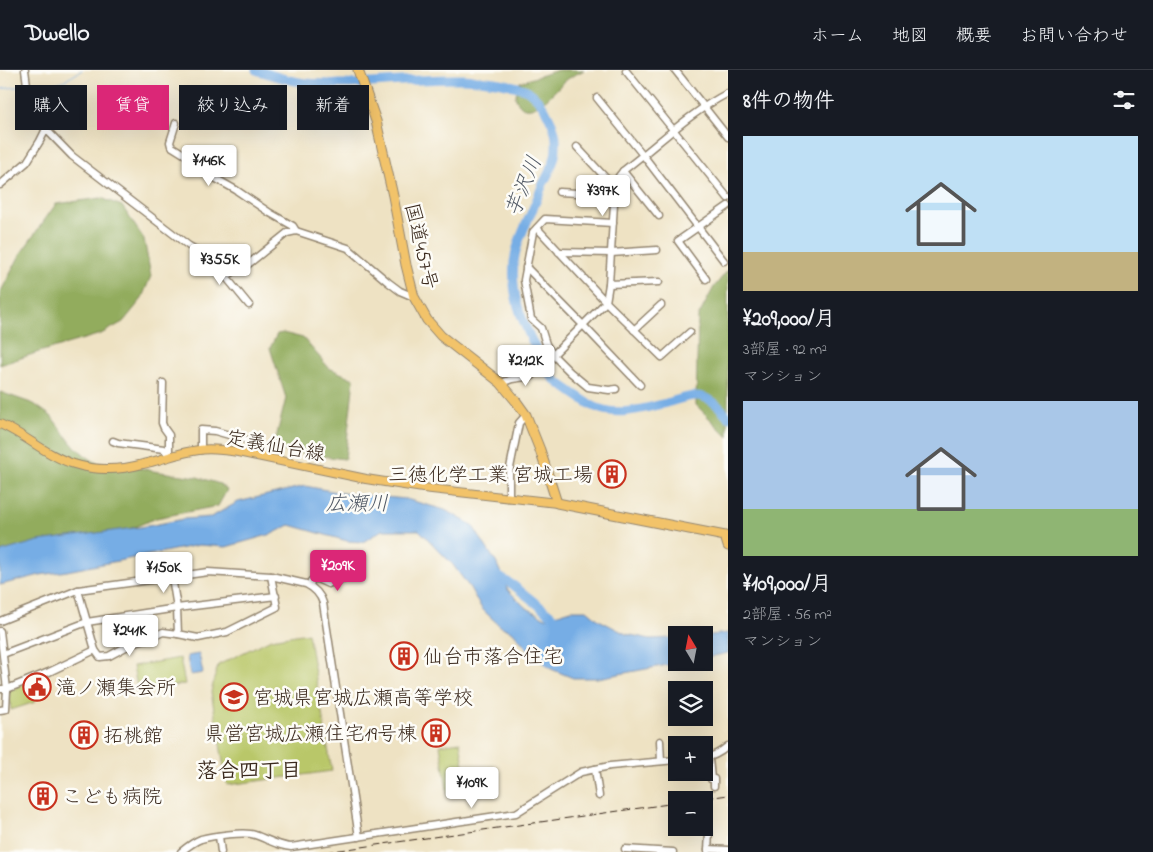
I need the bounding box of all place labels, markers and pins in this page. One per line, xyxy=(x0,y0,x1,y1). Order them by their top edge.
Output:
pin: ¥146K xyxy=(174,144,244,187)
pin: ¥397K xyxy=(568,174,638,217)
pin: ¥355K xyxy=(185,244,255,286)
pin: ¥212K xyxy=(491,344,561,387)
building icon: 三徳化学工業 宮城工場 xyxy=(597,459,627,489)
place label: 三徳化学工業 宮城工場 xyxy=(388,462,593,491)
pin: ¥209K xyxy=(303,550,373,592)
pin: ¥150K xyxy=(129,552,199,594)
pin: ¥241K xyxy=(95,614,165,657)
building icon: 仙台市落合住宅 xyxy=(389,641,419,671)
place label: 仙台市落合住宅 xyxy=(423,644,563,673)
public building icon: 滝ノ瀬集会所 xyxy=(22,672,52,702)
place label: 滝ノ瀬集会所 xyxy=(56,675,176,704)
school or university icon: 宮城県宮城広瀬高等学校 xyxy=(219,682,249,712)
place label: 宮城県宮城広瀬高等学校 xyxy=(253,685,473,714)
building icon: 県営宮城広瀬住宅19号棟 xyxy=(421,718,451,748)
building icon: 拓桃館 xyxy=(69,720,99,750)
place label: 県営宮城広瀬住宅19号棟 xyxy=(205,721,417,750)
place label: 拓桃館 xyxy=(103,723,163,752)
pin: ¥109K xyxy=(437,766,507,809)
building icon: こども病院 xyxy=(28,781,58,811)
place label: こども病院 xyxy=(62,784,162,813)

